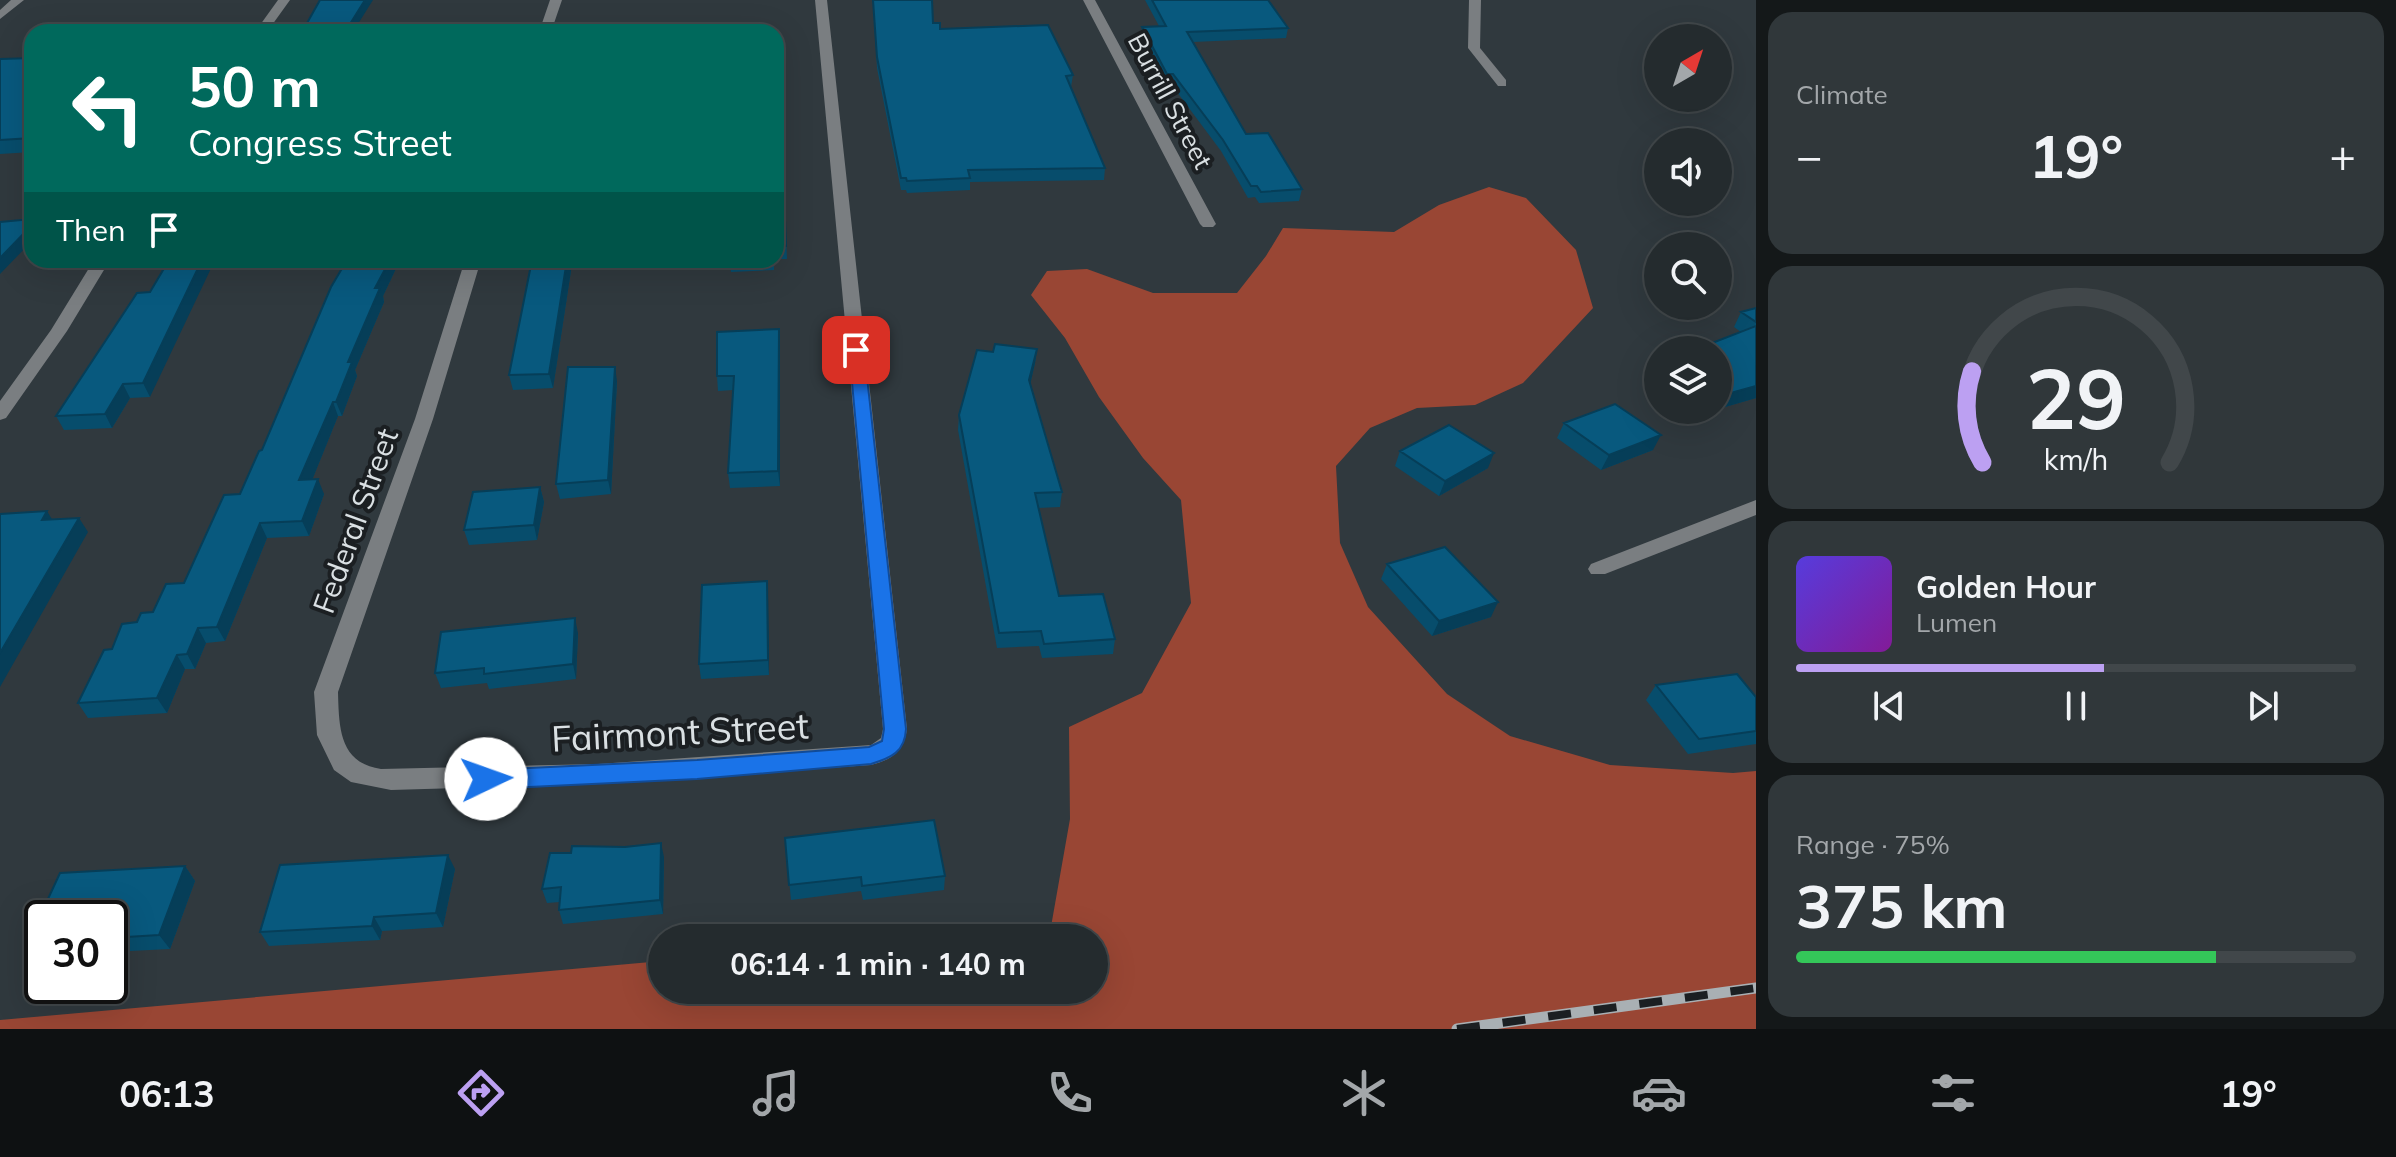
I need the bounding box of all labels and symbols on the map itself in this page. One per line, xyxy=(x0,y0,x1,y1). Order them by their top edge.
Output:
north arrow xyxy=(1644,24,1732,112)
street label: Burrill Street xyxy=(1121,27,1220,174)
pin xyxy=(822,316,890,384)
street label: Federal Street xyxy=(304,423,406,618)
street label: Fairmont Street xyxy=(550,702,810,761)
position arrow xyxy=(444,737,528,821)
speed limit sign: 30 xyxy=(24,900,128,1004)

